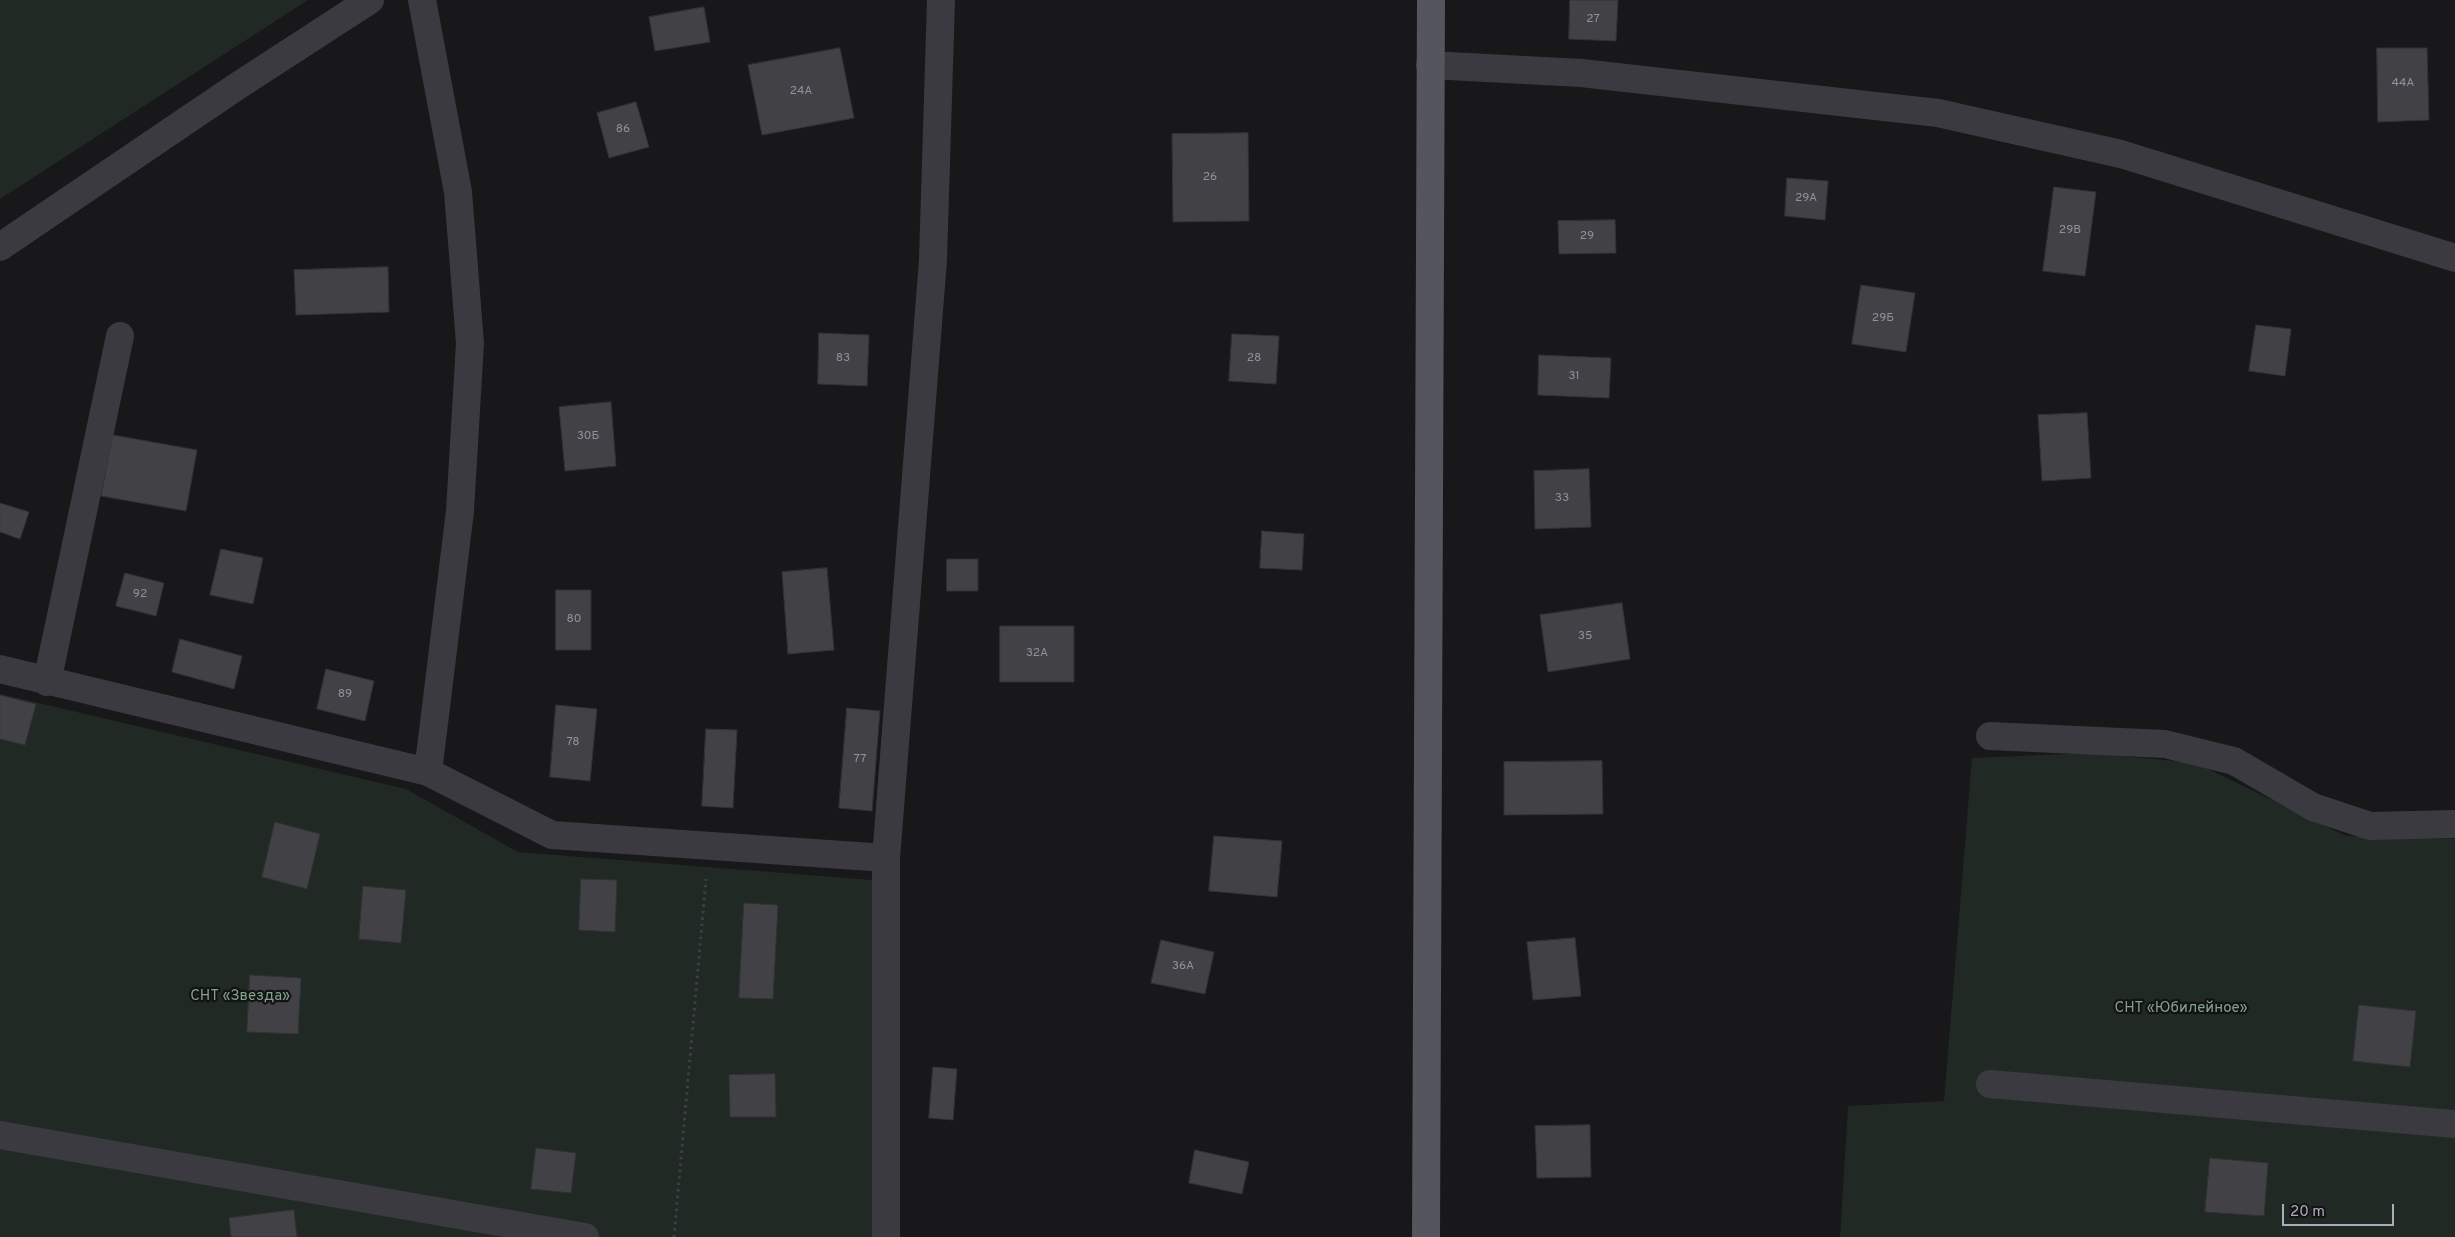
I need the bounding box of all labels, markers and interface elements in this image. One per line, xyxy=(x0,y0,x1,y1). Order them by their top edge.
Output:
house number: 27 xyxy=(1586,13,1600,27)
house number: 44А xyxy=(2392,77,2414,91)
house number: 24А xyxy=(790,85,812,99)
house number: 86 xyxy=(616,123,630,137)
house number: 26 xyxy=(1203,171,1217,185)
house number: 29А xyxy=(1795,192,1817,206)
house number: 29В xyxy=(2059,224,2081,238)
house number: 29 xyxy=(1580,230,1594,244)
house number: 29Б xyxy=(1872,312,1894,326)
house number: 83 xyxy=(836,352,850,366)
house number: 28 xyxy=(1247,352,1261,366)
house number: 31 xyxy=(1568,370,1580,384)
house number: 30Б xyxy=(577,430,599,444)
house number: 33 xyxy=(1555,492,1569,506)
house number: 92 xyxy=(133,588,147,602)
house number: 80 xyxy=(567,613,581,627)
house number: 35 xyxy=(1578,630,1592,644)
house number: 32А xyxy=(1026,647,1048,661)
house number: 89 xyxy=(338,688,352,702)
house number: 78 xyxy=(566,736,580,750)
house number: 77 xyxy=(854,753,866,767)
house number: 36А xyxy=(1172,960,1194,974)
park label: СНТ «Звезда» xyxy=(190,988,290,1006)
park label: СНТ «Юбилейное» xyxy=(2115,1000,2247,1018)
scale bar xyxy=(2285,1194,2398,1226)
text: 20 m xyxy=(2290,1203,2325,1222)

